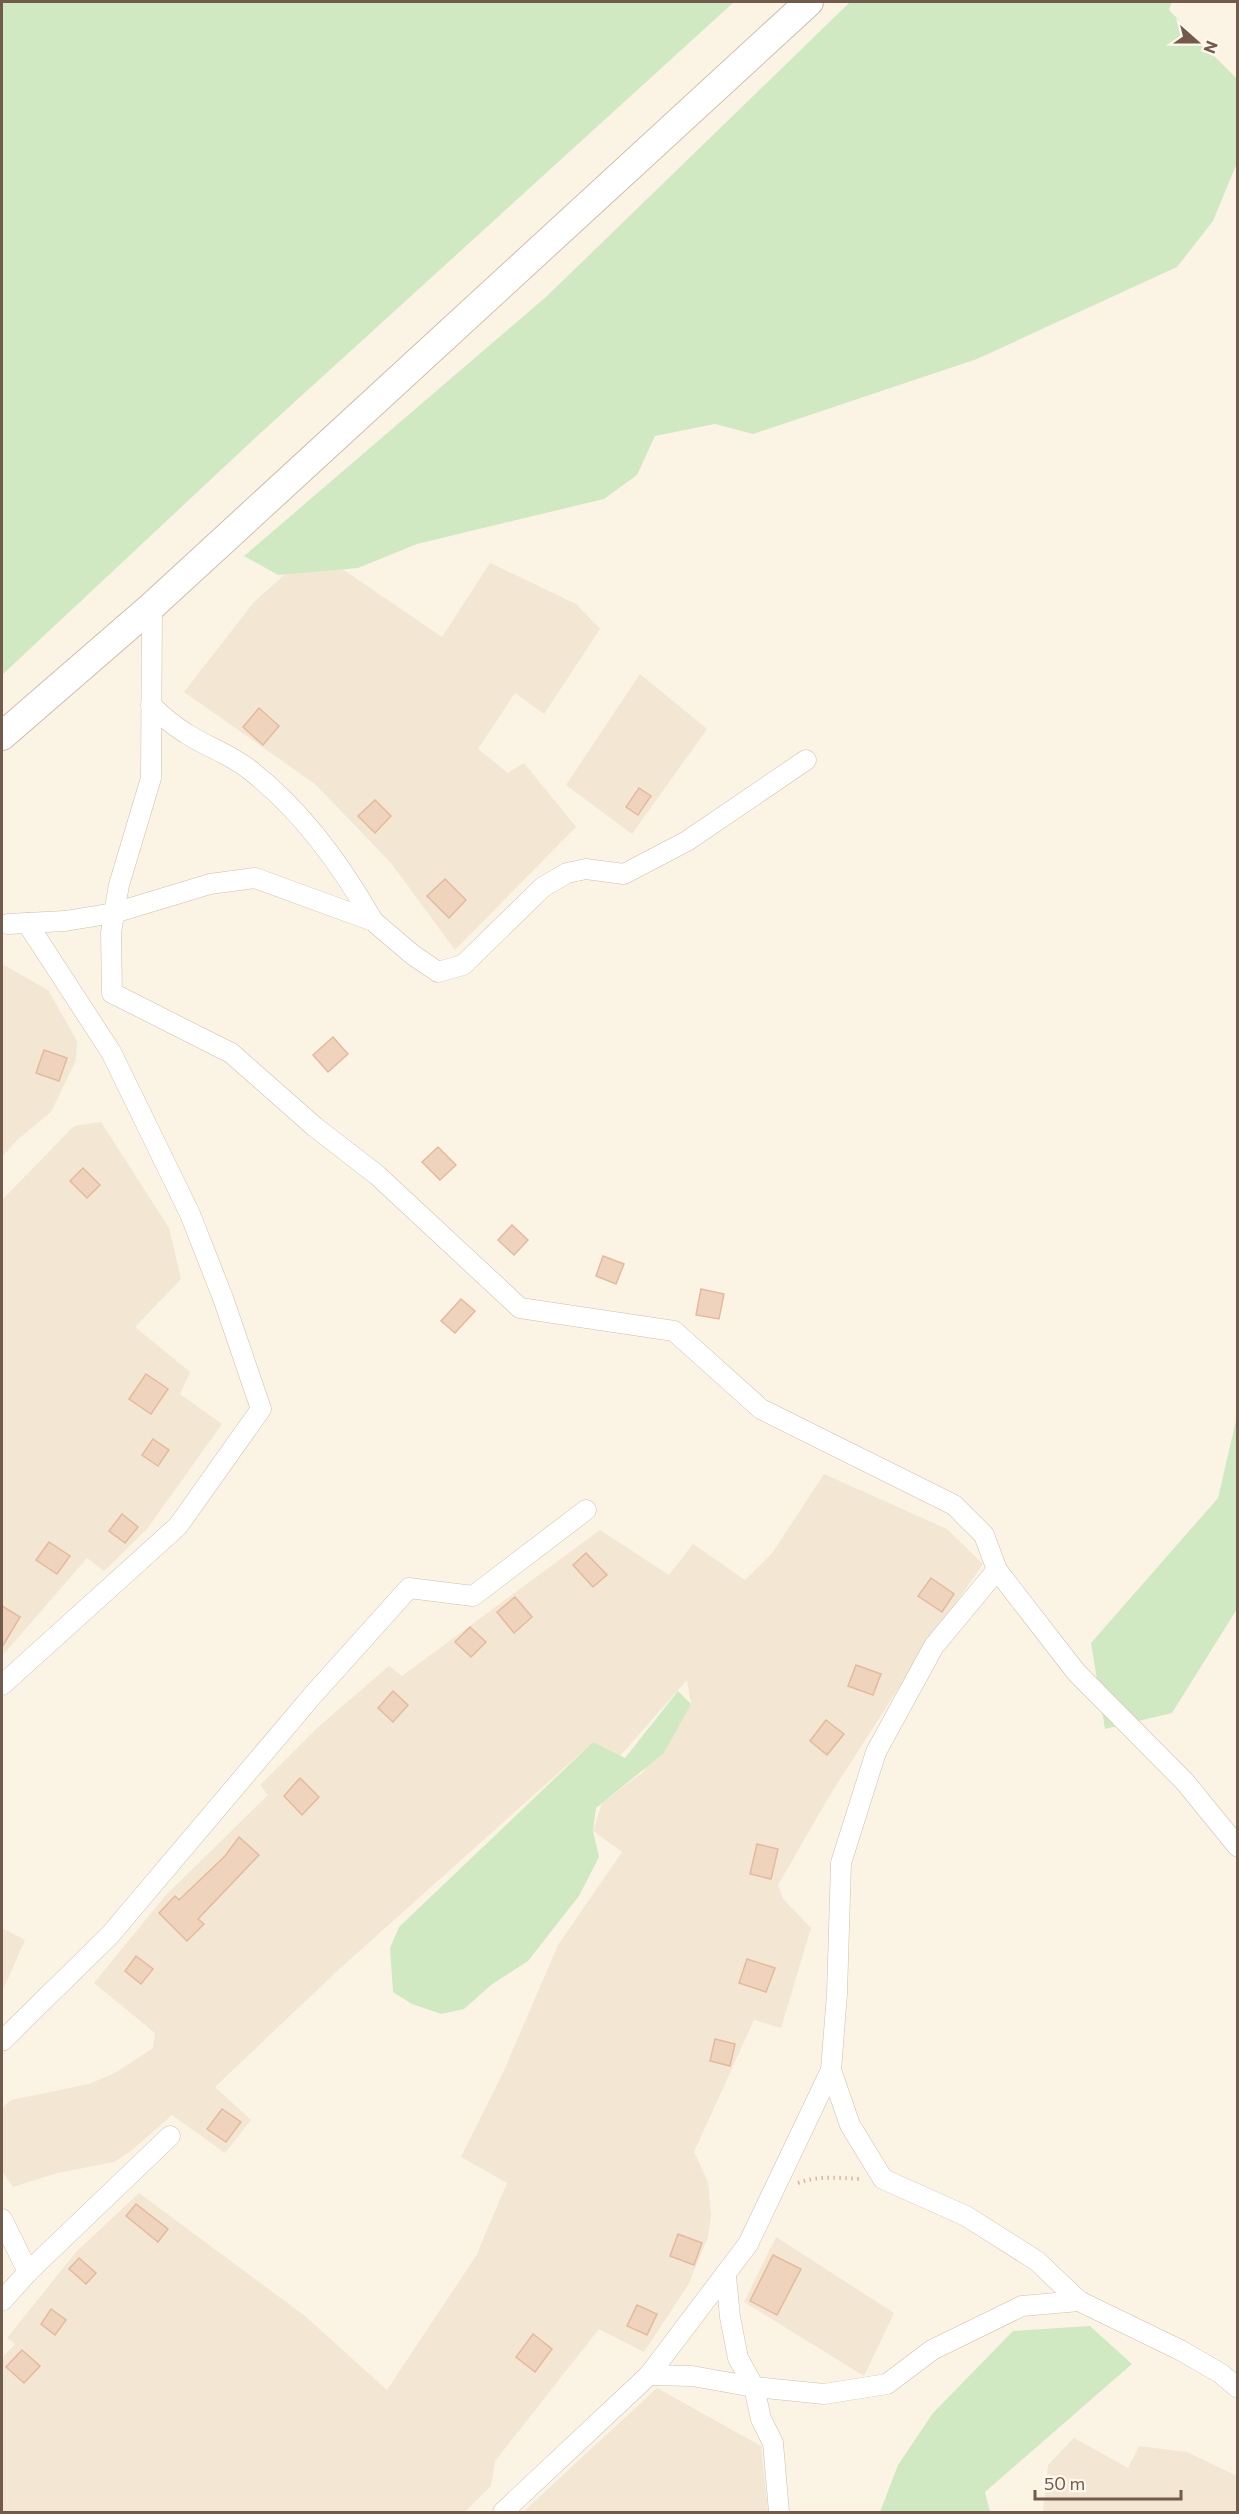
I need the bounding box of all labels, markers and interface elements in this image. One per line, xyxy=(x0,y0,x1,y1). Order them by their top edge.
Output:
north arrow xyxy=(1167,12,1227,72)
text: N xyxy=(1200,39,1222,57)
scale bar xyxy=(1035,2463,1180,2501)
text: 50 m xyxy=(1044,2472,1085,2494)

